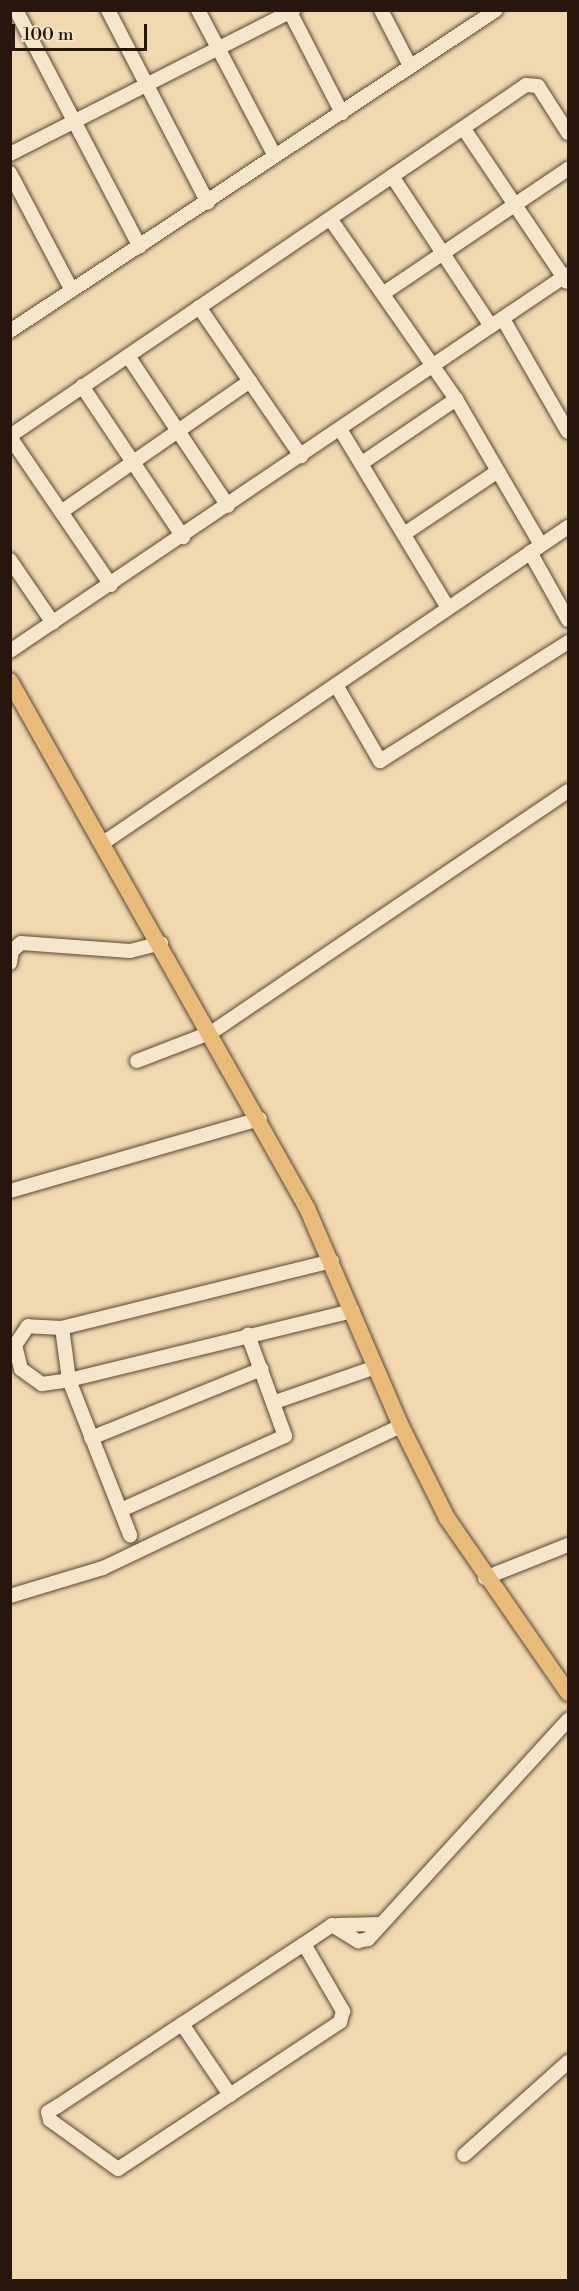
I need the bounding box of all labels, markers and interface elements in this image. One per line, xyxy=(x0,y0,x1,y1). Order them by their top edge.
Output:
scale bar xyxy=(15,12,150,50)
text: 100 m xyxy=(23,23,74,46)

